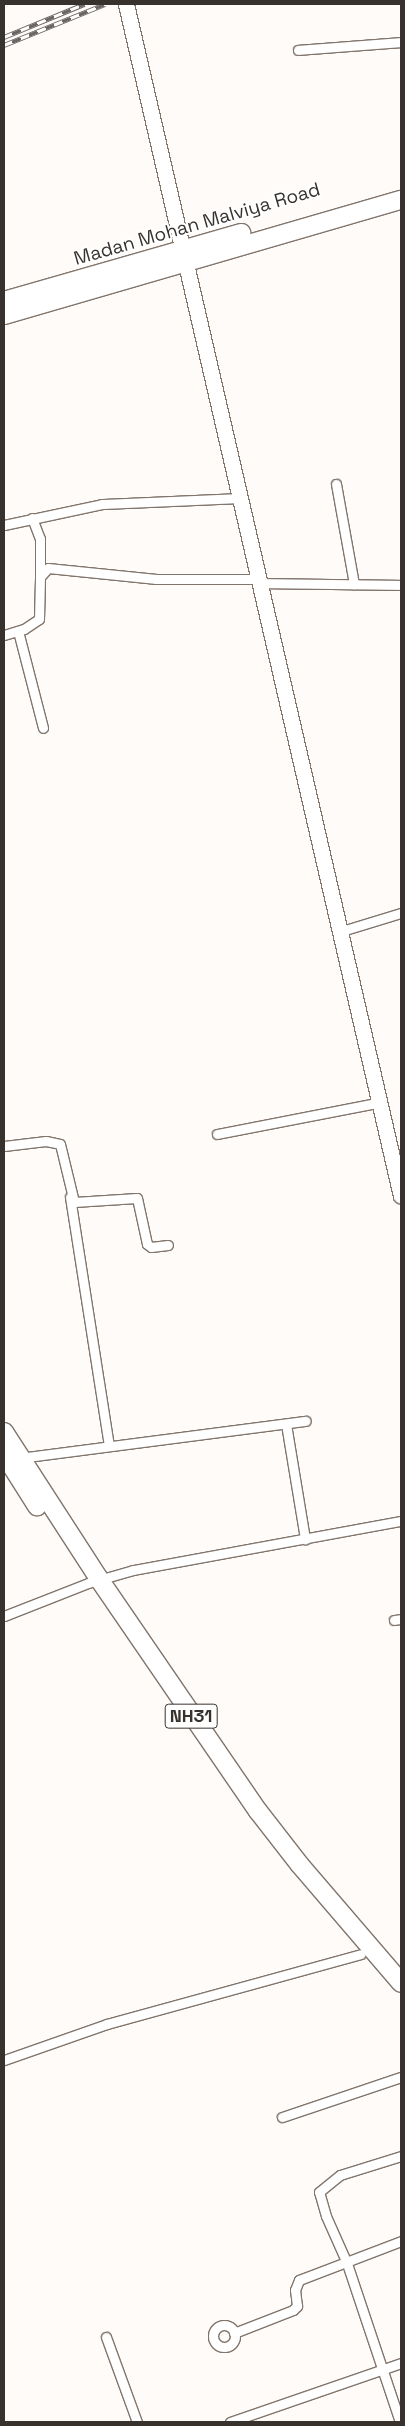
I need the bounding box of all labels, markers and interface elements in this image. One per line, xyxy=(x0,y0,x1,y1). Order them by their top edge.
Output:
street label: Madan Mohan Malviya Road xyxy=(71,178,323,270)
road number: NH31 xyxy=(164,1700,218,1732)

